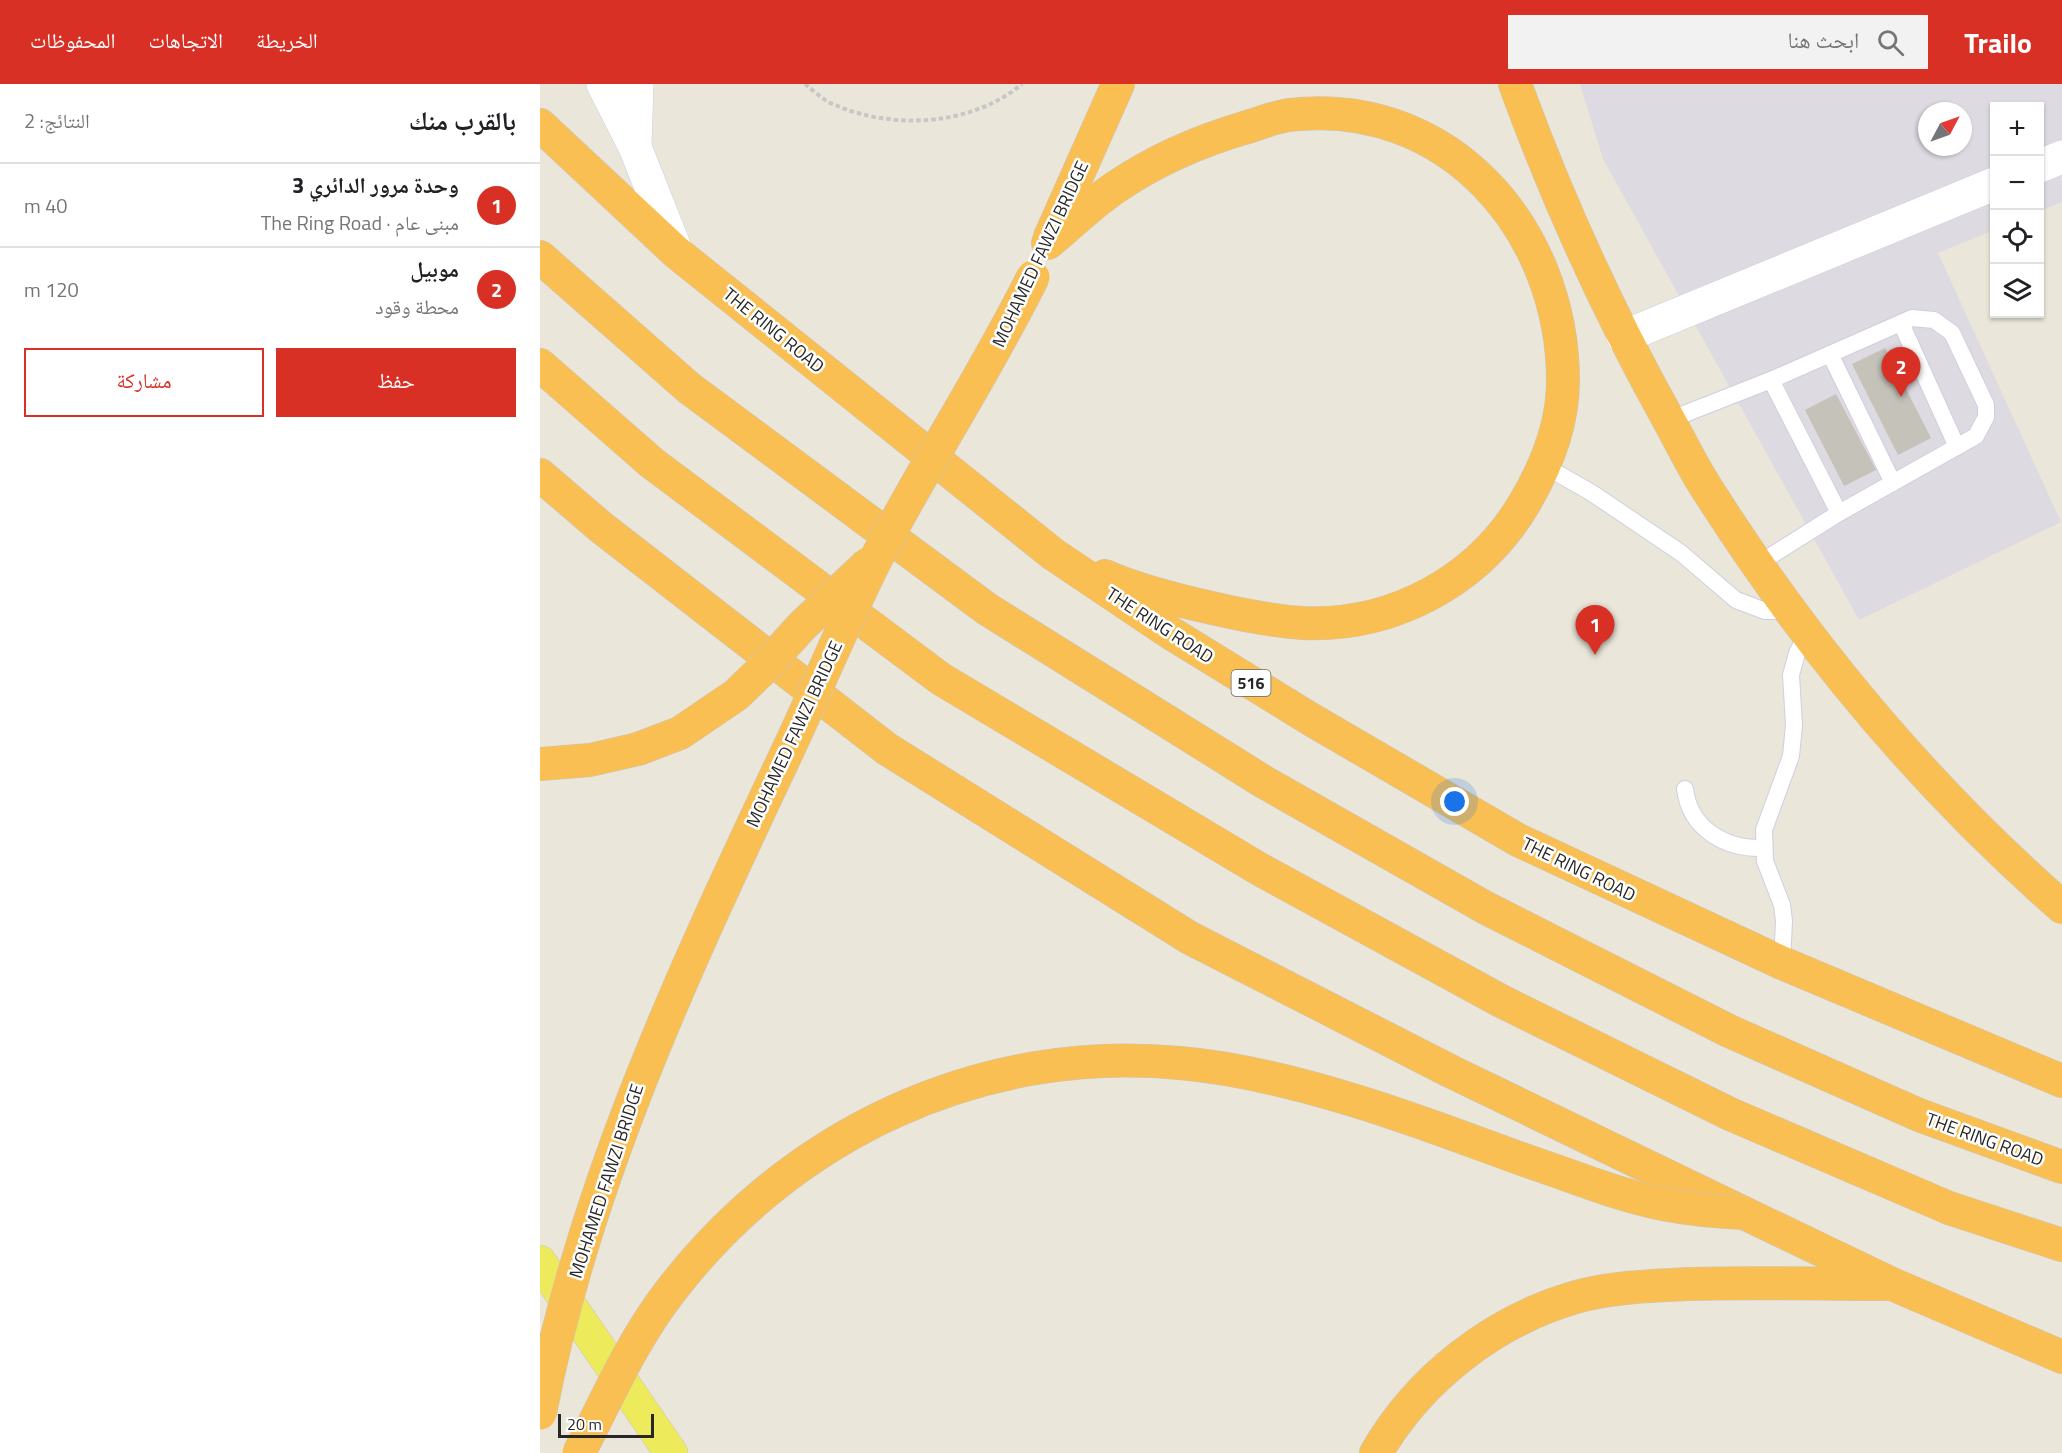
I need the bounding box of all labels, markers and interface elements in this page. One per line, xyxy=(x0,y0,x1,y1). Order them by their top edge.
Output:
search box xyxy=(1508,15,1928,69)
text: Trailo xyxy=(1964,21,2032,64)
text: ابحث هنا xyxy=(1787,23,1859,57)
text: المحفوظات xyxy=(30,24,115,56)
text: الاتجاهات xyxy=(148,24,223,56)
text: الخريطة xyxy=(256,24,318,56)
icon: search xyxy=(1874,26,1907,59)
text: بالقرب منك xyxy=(409,101,516,140)
north arrow xyxy=(1918,102,1972,156)
map controls xyxy=(1990,102,2044,318)
button: + xyxy=(1990,102,2044,156)
text: النتائج: 2 xyxy=(24,105,90,136)
street label: MOHAMED FAWZI BRIDGE xyxy=(985,156,1095,352)
button: − xyxy=(1990,156,2044,210)
text: وحدة مرور الدائري 3 xyxy=(292,168,459,202)
text: 40 m xyxy=(24,190,68,221)
text: 1 xyxy=(491,190,502,221)
text: مبنى عام · The Ring Road xyxy=(261,207,459,238)
button: locate xyxy=(1990,210,2044,264)
text: موبيل xyxy=(410,252,459,286)
button: layers xyxy=(1990,264,2044,318)
text: 120 m xyxy=(24,274,79,305)
text: 2 xyxy=(491,274,502,305)
street label: THE RING ROAD xyxy=(718,281,830,379)
text: محطة وقود xyxy=(375,291,459,322)
button: مشاركة xyxy=(24,348,264,417)
button: حفظ xyxy=(276,348,516,417)
pin: 2 xyxy=(1882,348,1920,397)
street label: THE RING ROAD xyxy=(1101,580,1219,670)
pin: 1 xyxy=(1576,606,1614,655)
street label: MOHAMED FAWZI BRIDGE xyxy=(739,636,849,832)
road number: 516 xyxy=(1232,670,1270,696)
your location xyxy=(1440,787,1469,816)
street label: THE RING ROAD xyxy=(1518,830,1640,908)
street label: MOHAMED FAWZI BRIDGE xyxy=(562,1080,650,1282)
street label: THE RING ROAD xyxy=(1922,1105,2048,1173)
scale bar xyxy=(558,1411,654,1438)
text: 20 m xyxy=(567,1412,602,1436)

